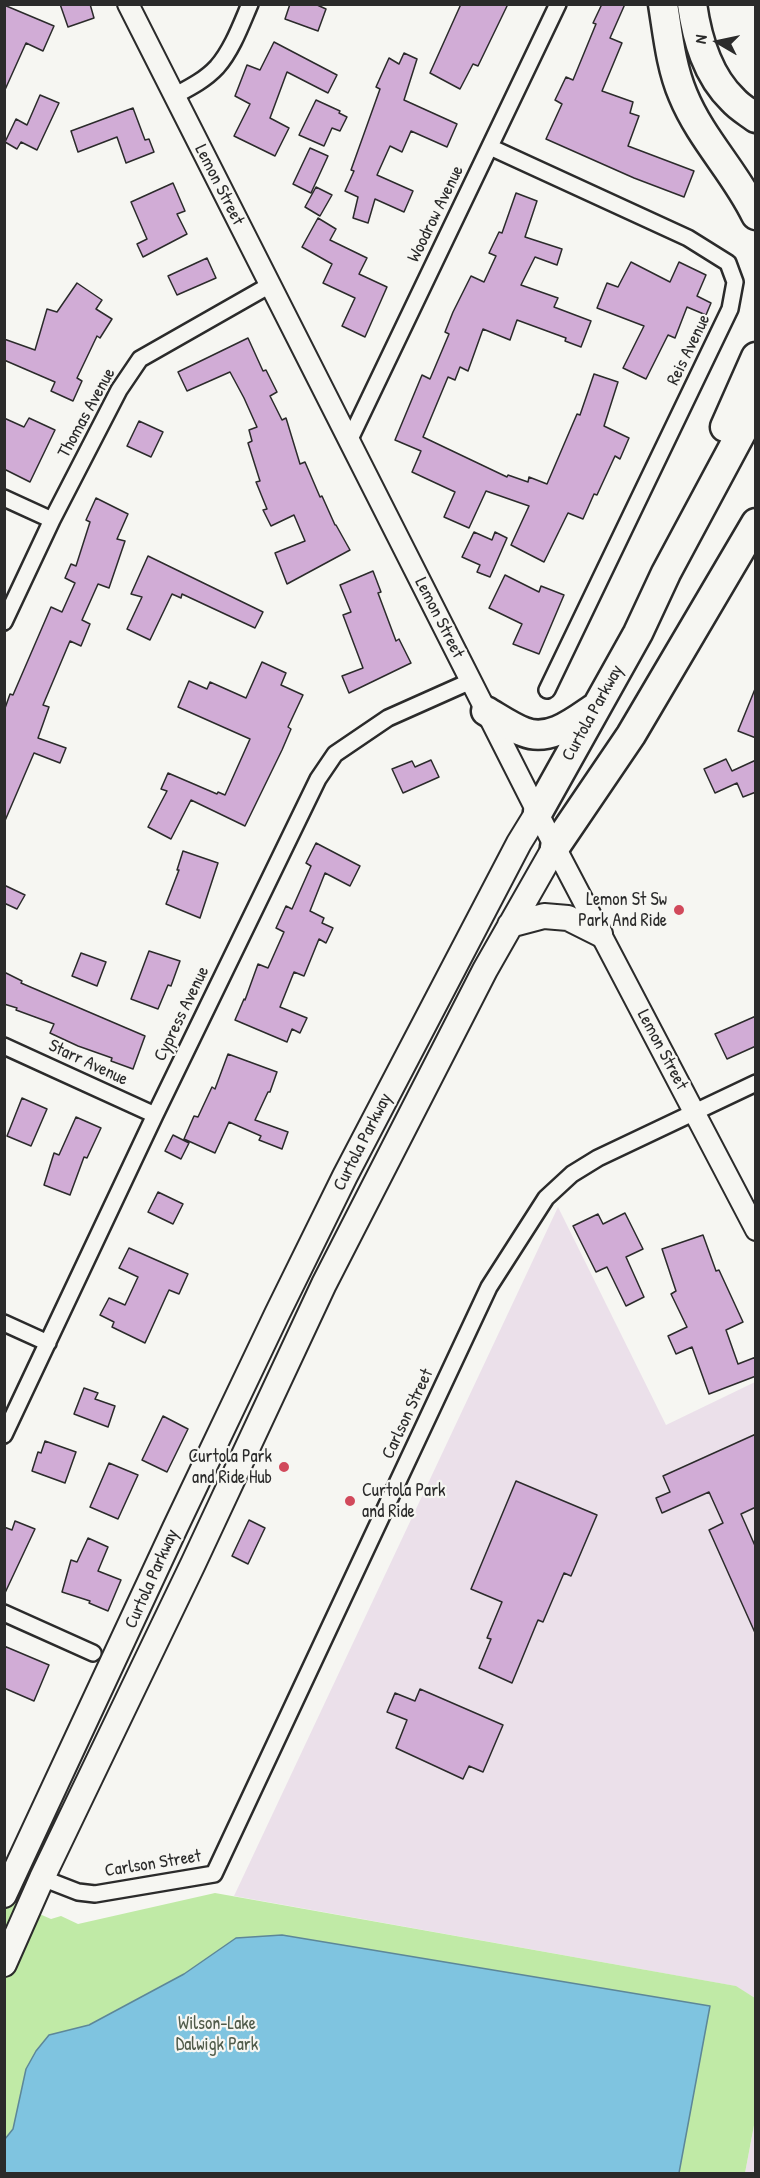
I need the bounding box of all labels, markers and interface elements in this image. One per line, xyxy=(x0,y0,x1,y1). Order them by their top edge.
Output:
north arrow xyxy=(688,12,748,72)
text: N xyxy=(689,33,712,45)
street label: Lemon Street xyxy=(190,141,248,229)
street label: Woodrow Avenue xyxy=(403,162,469,266)
street label: Reis Avenue xyxy=(663,311,715,389)
street label: Thomas Avenue xyxy=(53,364,121,462)
street label: Lemon Street xyxy=(410,574,468,662)
street label: Curtola Parkway xyxy=(558,661,628,765)
place label: Lemon St Sw Park And Ride xyxy=(578,889,667,932)
marker: Lemon St Sw Park And Ride xyxy=(672,903,686,917)
street label: Cypress Avenue xyxy=(150,963,214,1065)
street label: Lemon Street xyxy=(632,1006,692,1094)
street label: Starr Avenue xyxy=(45,1035,131,1091)
street label: Curtola Parkway xyxy=(329,1090,397,1194)
street label: Carlson Street xyxy=(378,1365,438,1463)
place label: Curtola Park and Ride Hub xyxy=(188,1446,272,1488)
marker: Curtola Park and Ride Hub xyxy=(277,1460,291,1474)
place label: Curtola Park and Ride xyxy=(362,1480,446,1522)
marker: Curtola Park and Ride xyxy=(343,1494,357,1508)
street label: Curtola Parkway xyxy=(120,1526,184,1632)
street label: Carlson Street xyxy=(103,1846,203,1882)
park label: Wilson-Lake Dalwigk Park xyxy=(176,2013,258,2056)

